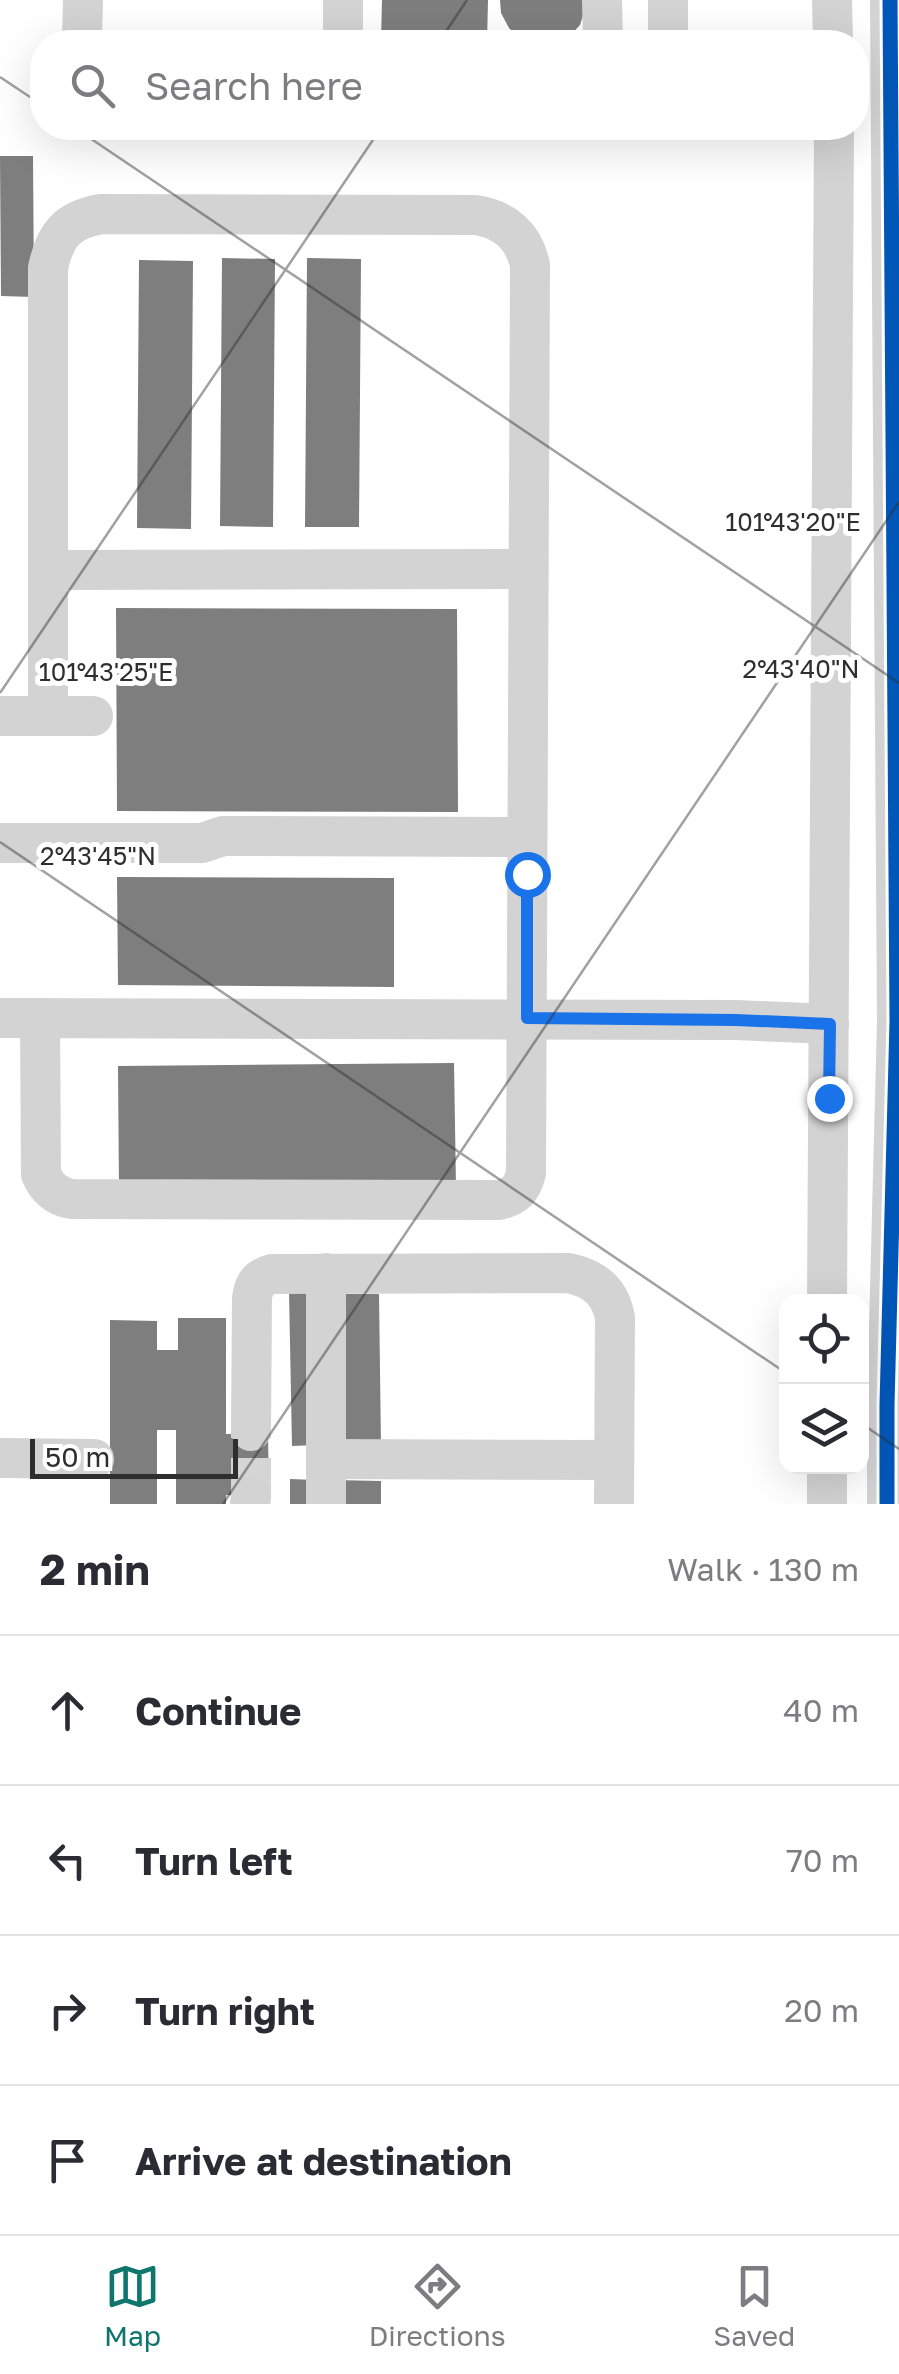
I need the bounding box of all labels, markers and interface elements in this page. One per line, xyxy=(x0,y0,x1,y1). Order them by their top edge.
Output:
search box xyxy=(30,30,869,140)
icon: search xyxy=(65,58,120,113)
text: Search here xyxy=(145,63,363,108)
text: 101°43'20"E xyxy=(725,506,861,537)
text: 2°43'40"N xyxy=(743,653,859,684)
text: 101°43'25"E xyxy=(39,656,173,687)
text: 2°43'45"N xyxy=(40,840,156,871)
route start xyxy=(505,852,551,898)
route end xyxy=(807,1076,853,1122)
map controls xyxy=(779,1294,869,1474)
button: locate xyxy=(779,1294,869,1384)
button: layers xyxy=(779,1384,869,1474)
scale bar xyxy=(30,1434,238,1478)
text: 50 m xyxy=(45,1440,110,1473)
text: 2 min xyxy=(40,1544,150,1594)
text: Walk · 130 m xyxy=(667,1550,859,1588)
icon: ahead xyxy=(40,1683,95,1738)
text: Continue xyxy=(135,1688,301,1733)
text: 40 m xyxy=(783,1691,859,1729)
icon: left xyxy=(40,1833,95,1888)
text: Turn left xyxy=(135,1838,293,1883)
text: 70 m xyxy=(786,1841,859,1879)
icon: right xyxy=(40,1983,95,2038)
text: Turn right xyxy=(135,1988,315,2033)
text: 20 m xyxy=(784,1991,859,2029)
icon: arrive xyxy=(40,2133,95,2188)
text: Arrive at destination xyxy=(135,2138,512,2183)
tab: Map xyxy=(104,2259,161,2352)
tab: Directions xyxy=(369,2259,506,2352)
tab: Saved xyxy=(713,2259,795,2352)

